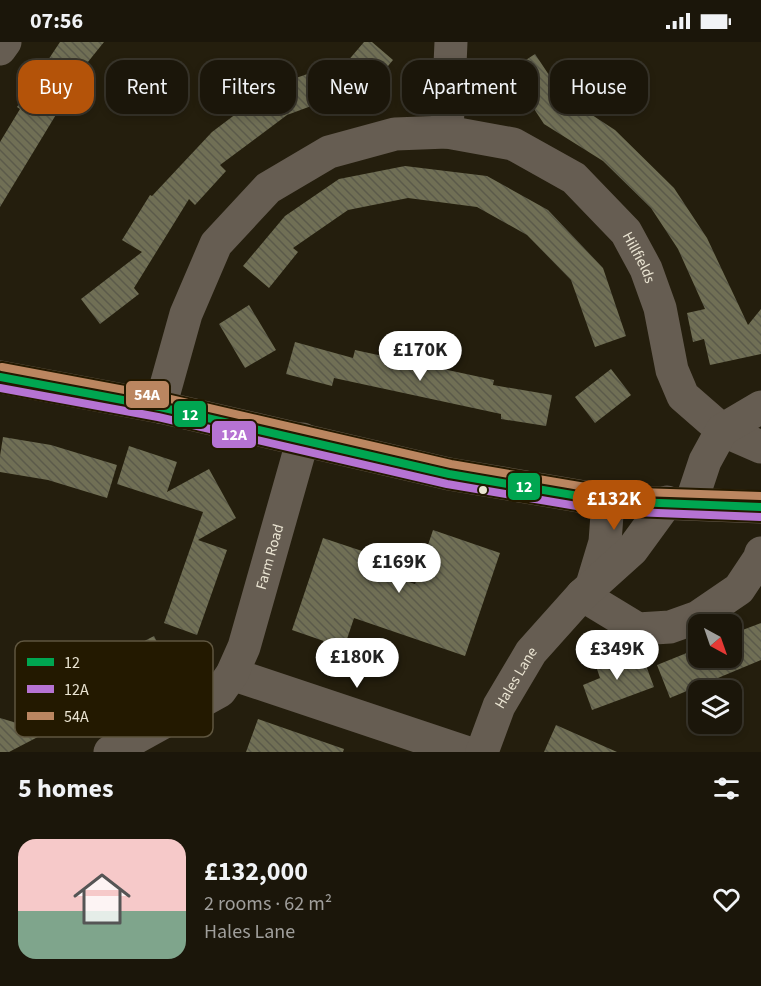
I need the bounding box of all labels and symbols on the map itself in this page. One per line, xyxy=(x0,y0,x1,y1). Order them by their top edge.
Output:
street label: Hillfields xyxy=(617,228,660,286)
pin: £170K xyxy=(378,331,462,382)
line badge: 54A xyxy=(125,380,170,409)
text: 54A xyxy=(134,384,161,406)
line badge: 12 xyxy=(173,400,207,428)
text: 12 xyxy=(182,404,198,426)
line badge: 12A xyxy=(211,420,257,449)
text: 12A xyxy=(221,424,248,446)
line badge: 12 xyxy=(507,472,541,501)
text: 12 xyxy=(516,476,532,498)
pin: £132K xyxy=(572,480,656,531)
unlabelled marker xyxy=(477,484,489,496)
street label: Farm Road xyxy=(251,522,289,592)
pin: £169K xyxy=(357,543,441,594)
north arrow xyxy=(688,614,742,668)
pin: £349K xyxy=(575,630,659,681)
pin: £180K xyxy=(315,638,399,689)
legend xyxy=(15,641,213,737)
street label: Hales Lane xyxy=(490,642,542,713)
text: 12 xyxy=(64,652,80,674)
text: 12A xyxy=(64,679,89,701)
text: 54A xyxy=(64,706,89,728)

